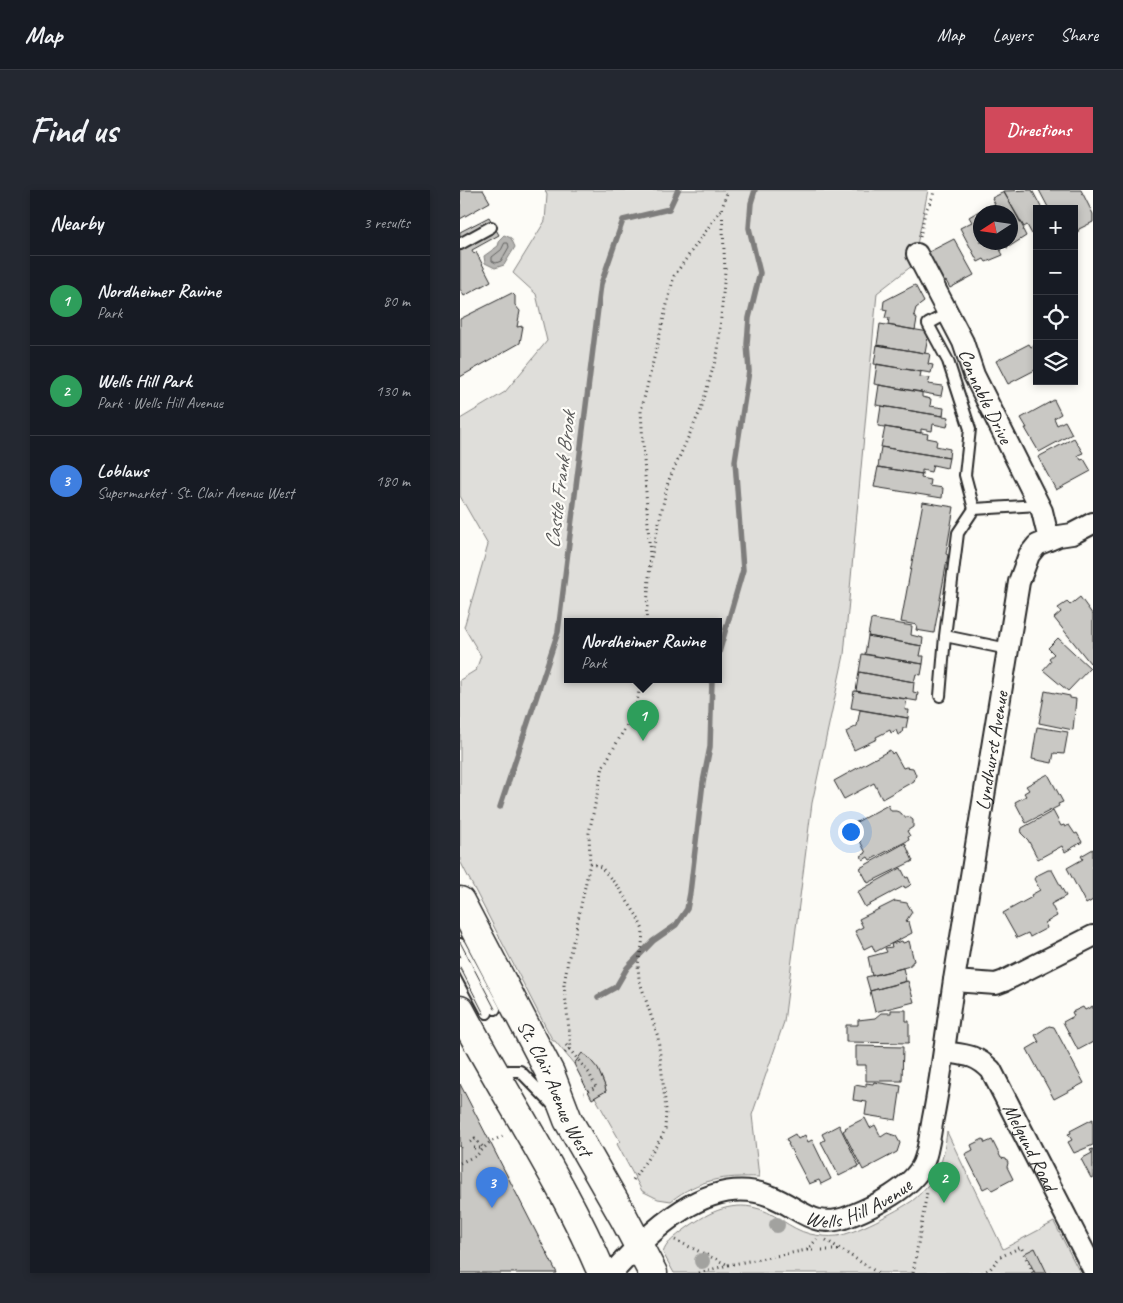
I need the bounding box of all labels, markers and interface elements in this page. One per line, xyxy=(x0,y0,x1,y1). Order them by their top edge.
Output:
text: Map xyxy=(25,20,62,50)
text: Map xyxy=(937,24,965,46)
text: Layers xyxy=(993,24,1032,46)
text: Share xyxy=(1060,24,1098,46)
button: Directions xyxy=(985,107,1093,153)
text: Find us xyxy=(30,108,117,153)
north arrow xyxy=(973,205,1018,250)
map controls xyxy=(1033,205,1078,385)
button: + xyxy=(1033,205,1078,250)
text: Nearby xyxy=(50,210,103,236)
text: 3 results xyxy=(363,213,410,233)
button: − xyxy=(1033,250,1078,295)
text: Nordheimer Ravine xyxy=(97,279,221,303)
text: 1 xyxy=(62,291,70,311)
text: 80 m xyxy=(383,291,410,311)
button: locate xyxy=(1033,295,1078,340)
text: Park xyxy=(97,303,122,323)
button: layers xyxy=(1033,340,1078,385)
street label: Connable Drive xyxy=(954,346,1019,449)
text: Wells Hill Park xyxy=(97,369,192,393)
text: 2 xyxy=(62,381,70,401)
text: 130 m xyxy=(376,381,410,401)
text: Park · Wells Hill Avenue xyxy=(97,393,223,413)
water label: Castle Frank Brook xyxy=(539,407,582,550)
text: Loblaws xyxy=(97,459,148,483)
text: 3 xyxy=(62,471,70,491)
text: 180 m xyxy=(376,471,410,491)
text: Supermarket · St. Clair Avenue West xyxy=(97,483,294,503)
popup xyxy=(564,618,722,683)
text: Nordheimer Ravine xyxy=(581,629,705,653)
text: Park xyxy=(581,653,607,673)
street label: Lyndhurst Avenue xyxy=(970,688,1014,812)
pin: 1 xyxy=(627,700,659,741)
your location xyxy=(838,819,864,845)
street label: St. Clair Avenue West xyxy=(512,1016,600,1164)
street label: Melgund Road xyxy=(998,1099,1065,1198)
pin: 2 xyxy=(928,1162,960,1203)
pin: 3 xyxy=(476,1167,508,1208)
street label: Wells Hill Avenue xyxy=(803,1172,918,1234)

